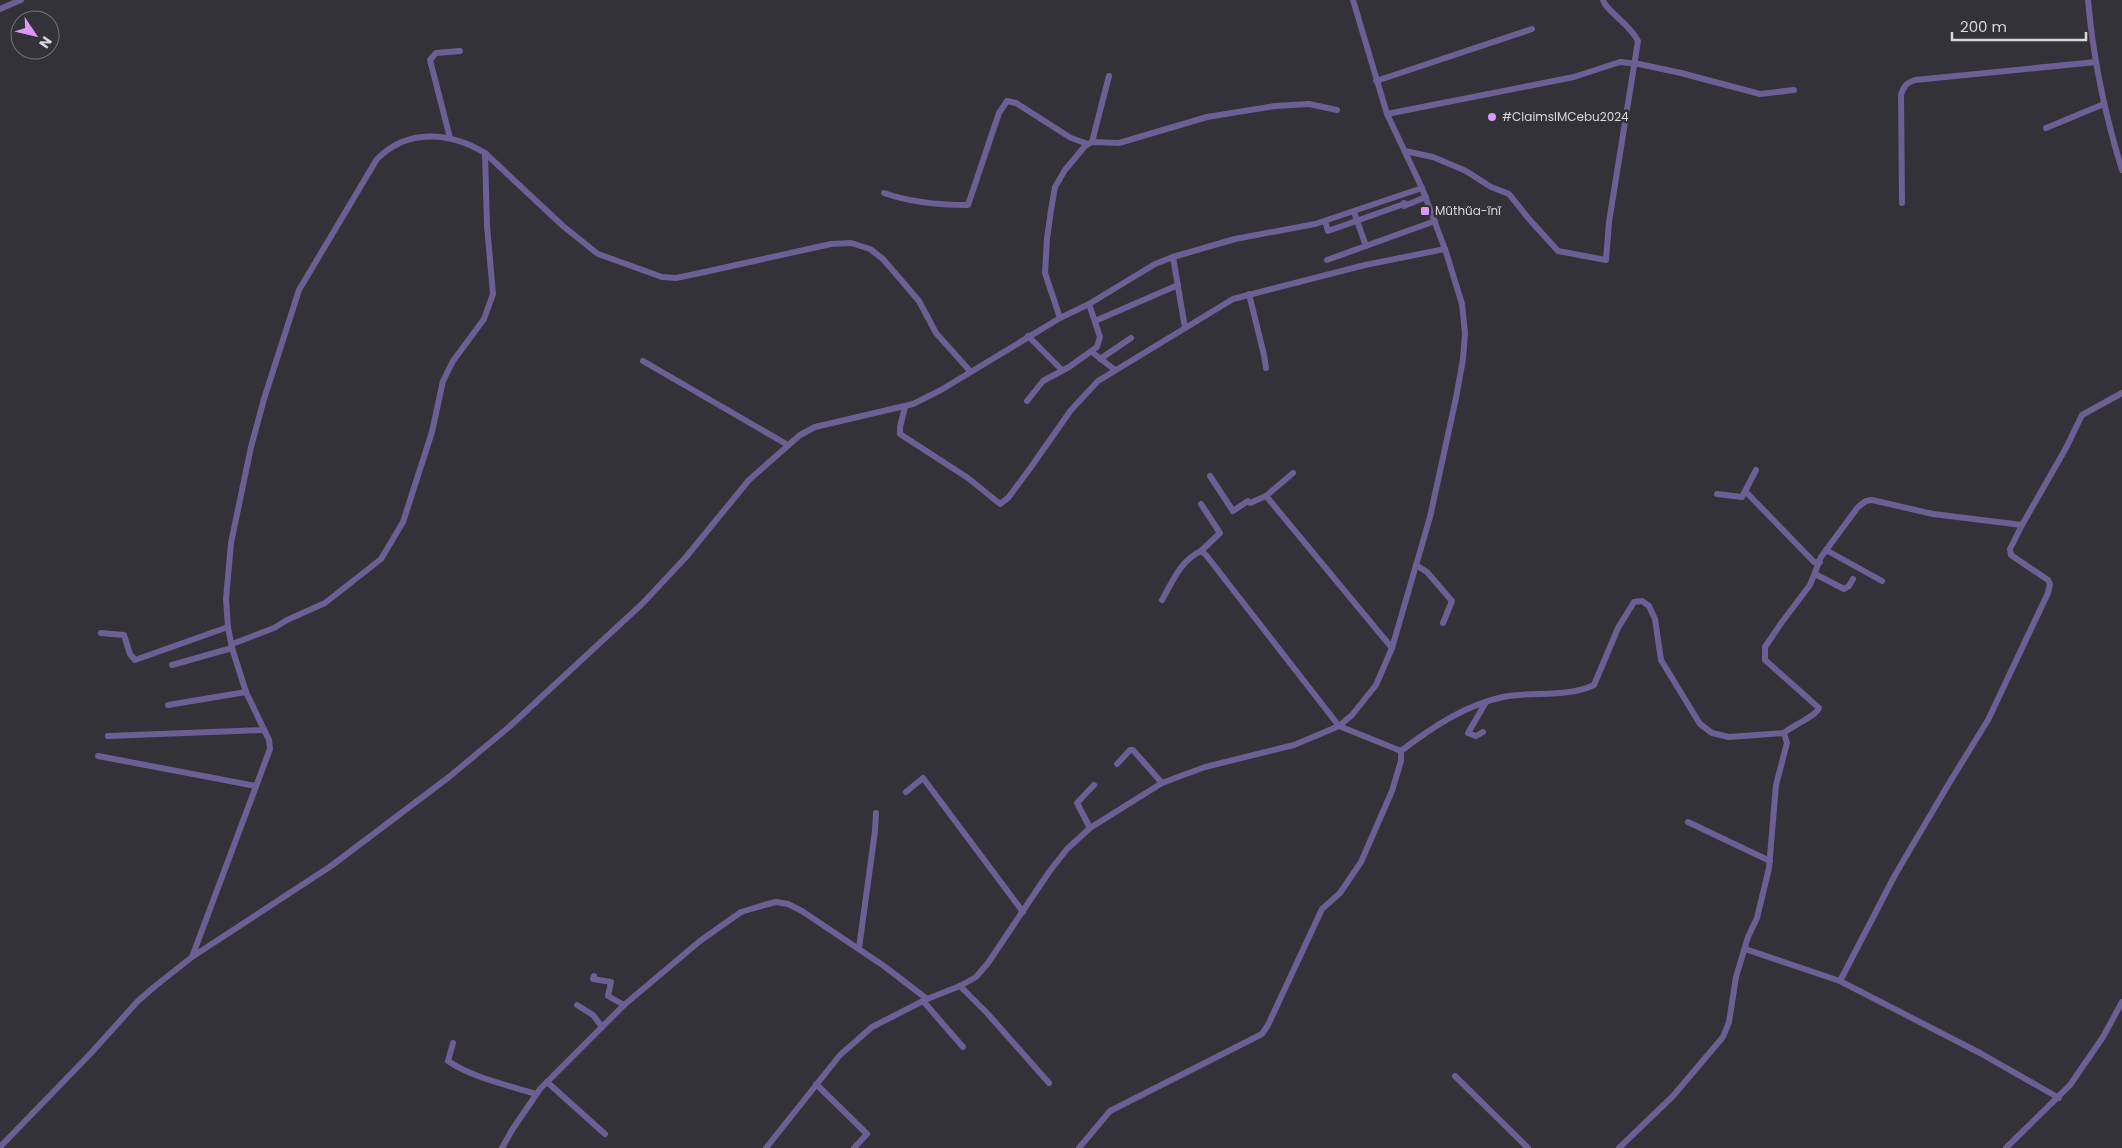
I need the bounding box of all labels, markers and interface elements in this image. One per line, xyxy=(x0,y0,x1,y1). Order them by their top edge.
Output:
north arrow xyxy=(10,10,60,60)
scale bar xyxy=(1952,10,2086,42)
text: 200 m xyxy=(1960,16,2007,37)
text: N xyxy=(34,32,57,53)
place label: #ClaimsIMCebu2024 xyxy=(1502,108,1629,125)
marker: #ClaimsIMCebu2024 xyxy=(1486,111,1498,123)
place label: Mũthũa-ĩnĩ xyxy=(1435,202,1502,219)
marker: Mũthũa-ĩnĩ xyxy=(1419,205,1431,217)

